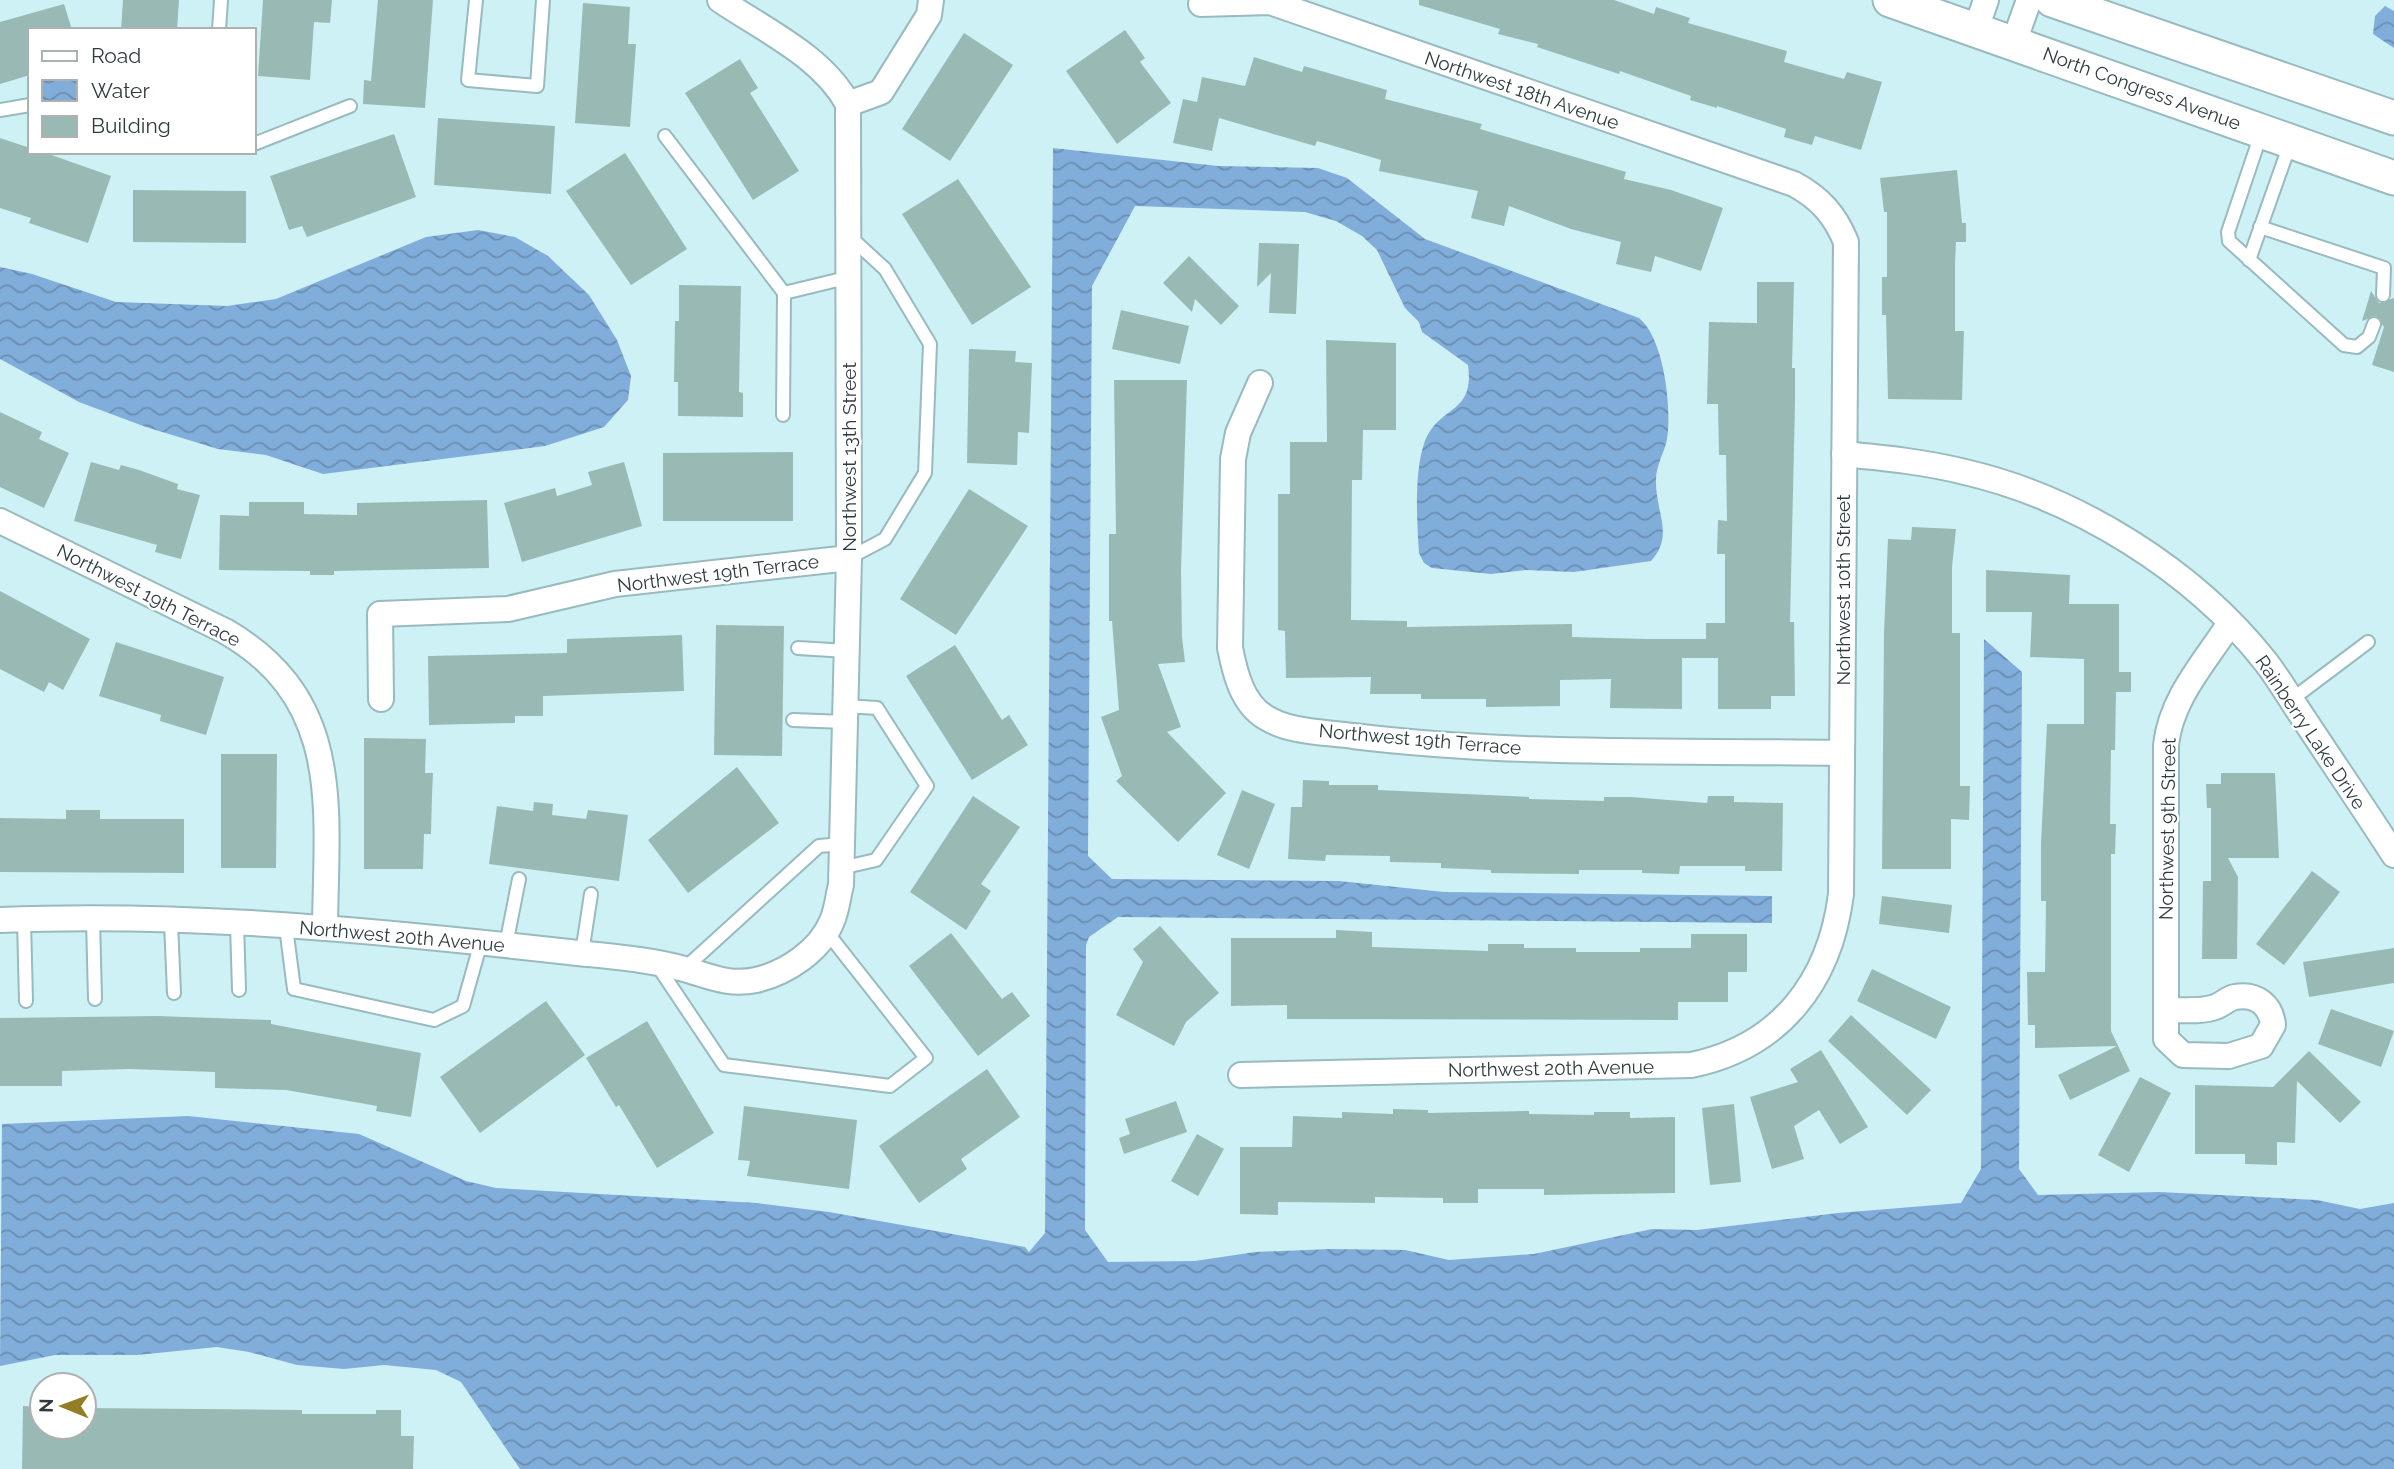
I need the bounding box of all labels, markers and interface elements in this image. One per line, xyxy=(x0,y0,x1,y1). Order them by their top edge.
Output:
legend xyxy=(28,28,256,154)
street label: North Congress Avenue xyxy=(2040,42,2244,134)
text: Road xyxy=(91,43,141,68)
street label: Northwest 18th Avenue xyxy=(1422,46,1622,134)
text: Water xyxy=(91,78,150,103)
text: Building xyxy=(91,113,171,138)
street label: Northwest 13th Street xyxy=(838,362,860,552)
street label: Northwest 10th Street xyxy=(1832,494,1854,686)
street label: Northwest 19th Terrace xyxy=(54,539,244,651)
street label: Northwest 19th Terrace xyxy=(616,550,820,596)
street label: Rainberry Lake Drive xyxy=(2251,651,2371,813)
street label: Northwest 19th Terrace xyxy=(1318,719,1522,759)
street label: Northwest 9th Street xyxy=(2154,737,2180,920)
street label: Northwest 20th Avenue xyxy=(298,916,506,956)
street label: Northwest 20th Avenue xyxy=(1448,1055,1654,1081)
north arrow xyxy=(28,1371,98,1441)
text: N xyxy=(35,1398,57,1413)

